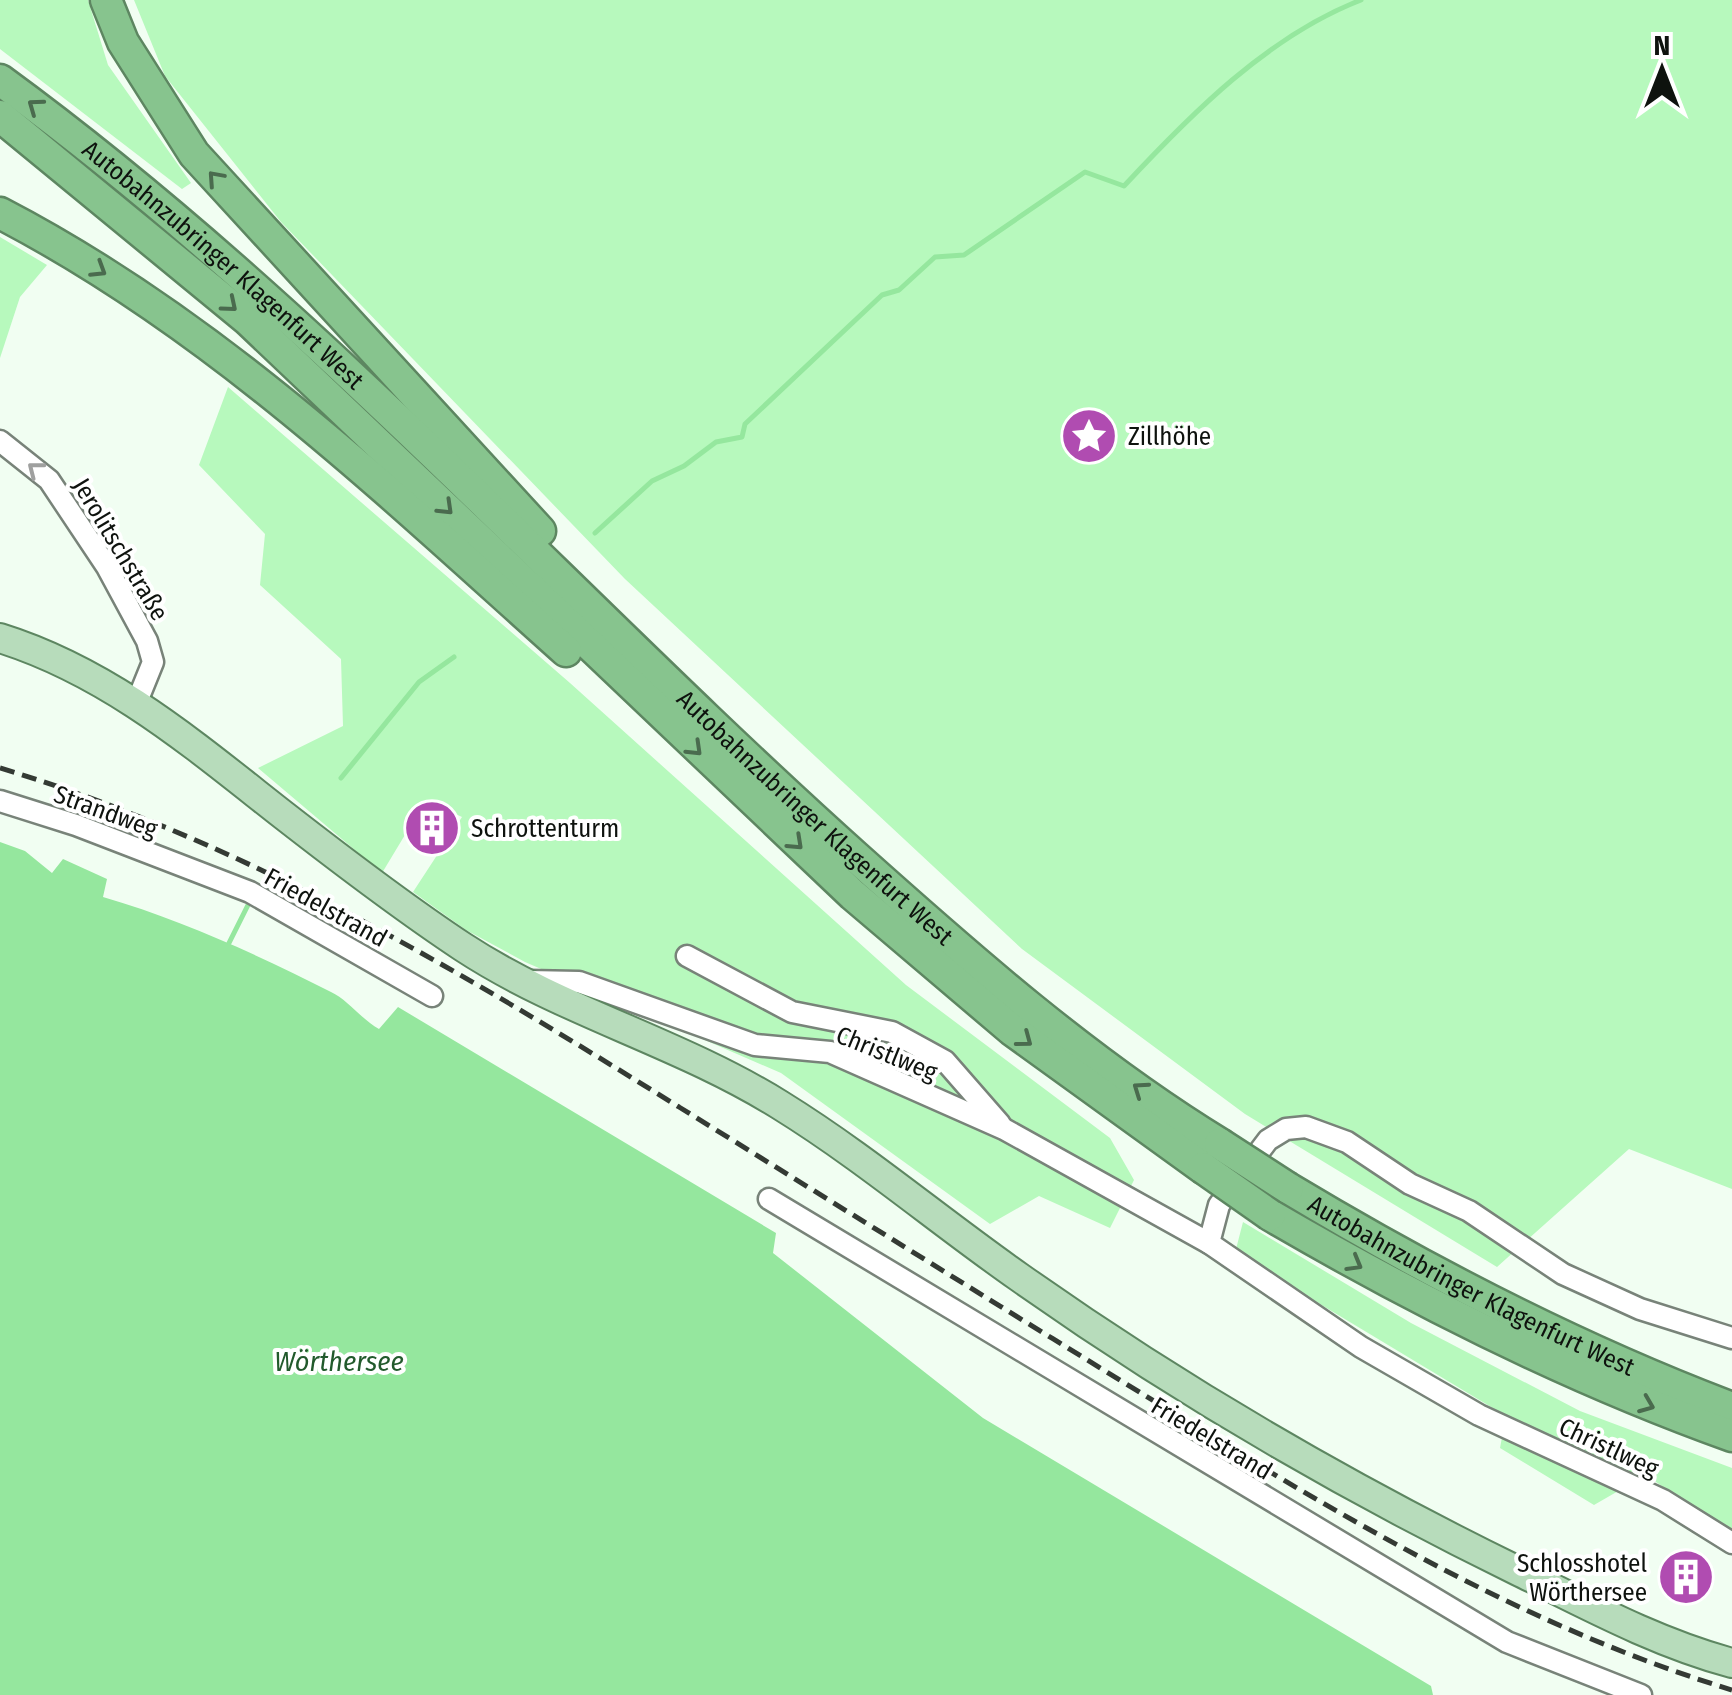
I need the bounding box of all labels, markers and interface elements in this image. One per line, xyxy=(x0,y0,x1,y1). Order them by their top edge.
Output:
north arrow xyxy=(1612,20,1712,120)
text: N xyxy=(1654,29,1670,62)
one-way arrow xyxy=(28,100,47,118)
street label: Autobahnzubringer Klagenfurt West xyxy=(76,135,370,396)
one-way arrow xyxy=(209,171,227,190)
one-way arrow xyxy=(89,258,107,277)
one-way arrow xyxy=(219,293,237,311)
place icon: Zillhöhe xyxy=(1059,406,1119,466)
place label: Zillhöhe xyxy=(1128,422,1211,452)
one-way arrow xyxy=(29,463,47,481)
street label: Jerolitschstraße xyxy=(66,473,174,626)
one-way arrow xyxy=(435,496,453,514)
street label: Autobahnzubringer Klagenfurt West xyxy=(670,684,959,952)
one-way arrow xyxy=(684,737,702,755)
street label: Strandweg xyxy=(50,779,162,845)
building icon: Schrottenturm xyxy=(402,798,462,858)
place label: Schrottenturm xyxy=(471,814,619,844)
one-way arrow xyxy=(784,831,802,849)
street label: Friedelstrand xyxy=(259,862,392,954)
street label: Christlweg xyxy=(832,1020,942,1088)
one-way arrow xyxy=(1014,1028,1032,1045)
one-way arrow xyxy=(1132,1083,1151,1101)
street label: Autobahnzubringer Klagenfurt West xyxy=(1302,1189,1640,1383)
one-way arrow xyxy=(1344,1252,1362,1271)
water label: Wörthersee xyxy=(274,1345,404,1378)
street label: Friedelstrand xyxy=(1146,1391,1277,1487)
one-way arrow xyxy=(1637,1394,1655,1414)
street label: Christlweg xyxy=(1554,1412,1663,1484)
building icon: Schlosshotel Wörthersee xyxy=(1656,1547,1716,1607)
place label: Schlosshotel Wörthersee xyxy=(1517,1549,1647,1608)

